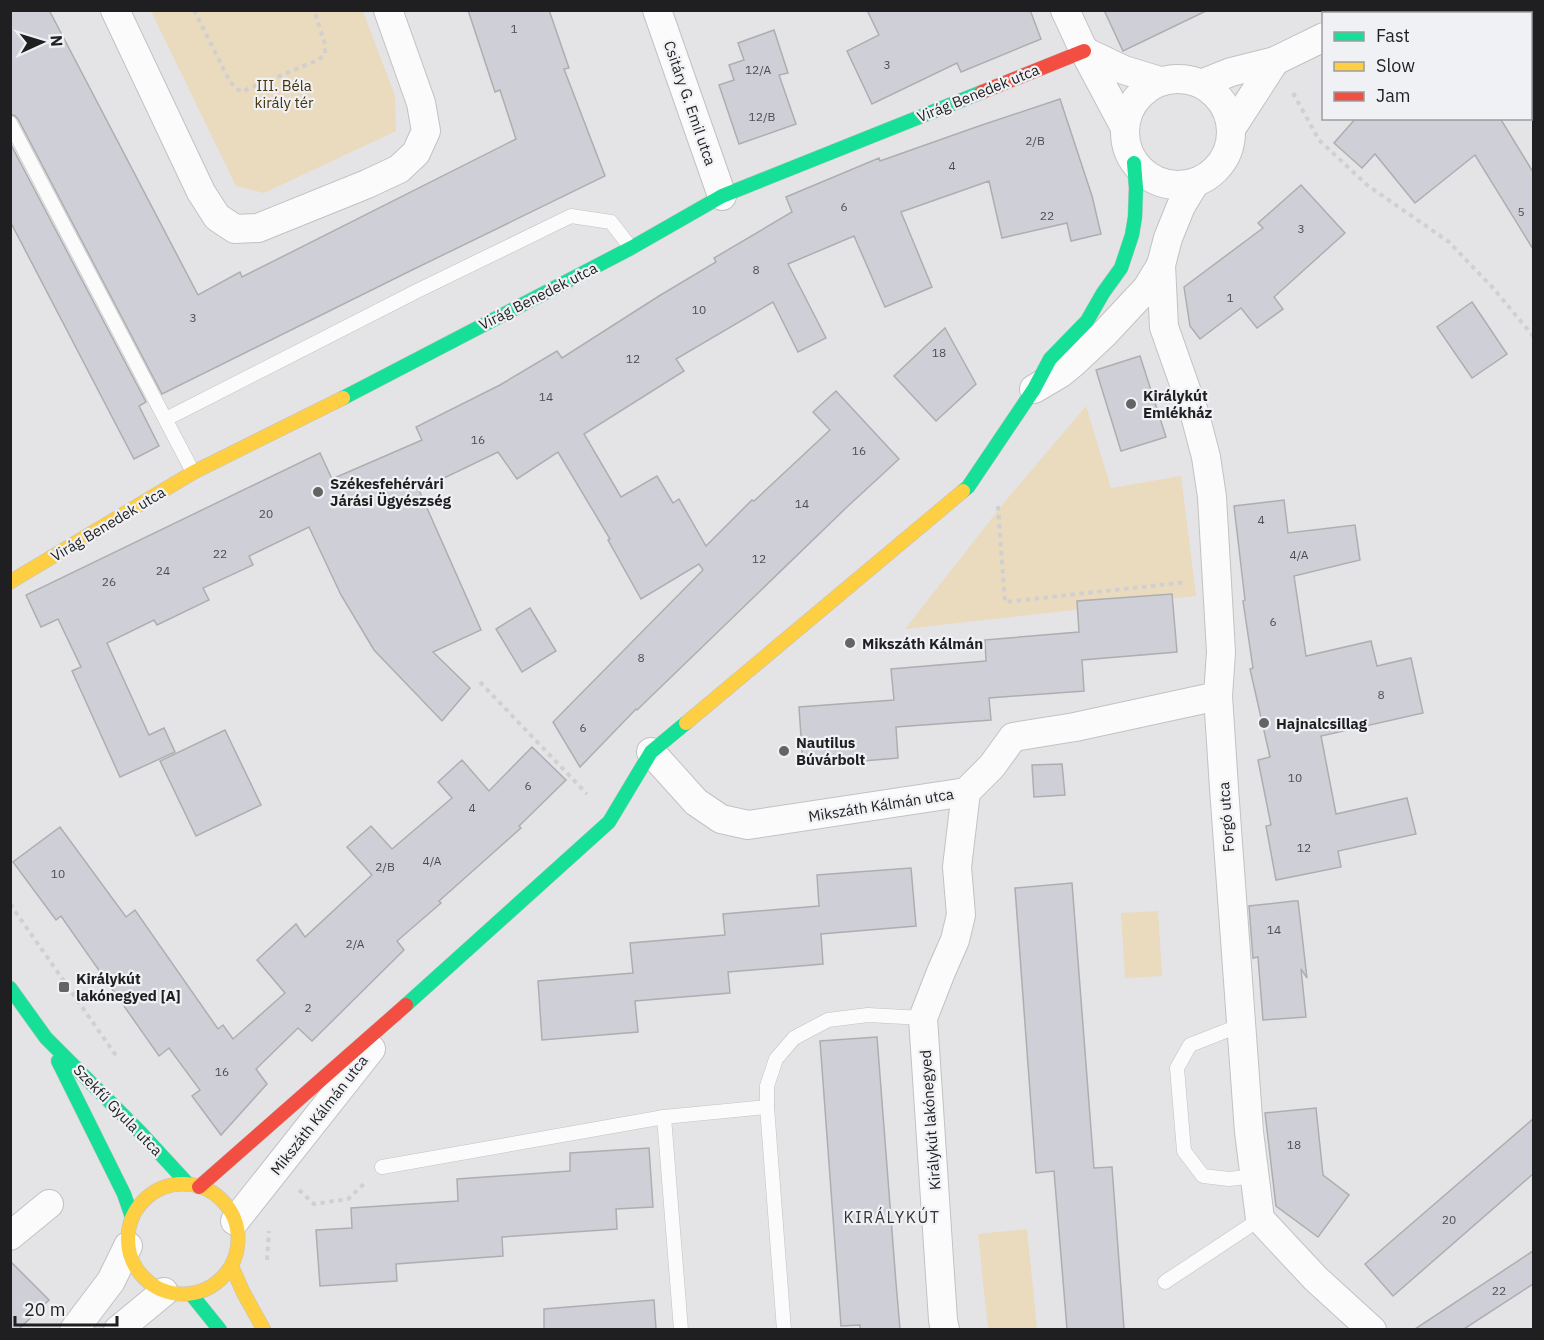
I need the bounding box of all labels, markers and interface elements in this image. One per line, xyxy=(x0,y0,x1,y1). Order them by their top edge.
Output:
north arrow xyxy=(12,12,72,72)
legend xyxy=(1322,12,1532,120)
house number: 1 xyxy=(510,21,518,36)
text: Fast xyxy=(1376,24,1410,47)
text: N xyxy=(47,34,67,47)
street label: Csitáry G. Emil utca xyxy=(660,38,720,168)
text: Slow xyxy=(1376,54,1415,77)
house number: 3 xyxy=(883,57,891,72)
street label: Virág Benedek utca xyxy=(914,60,1042,126)
house number: 12/A xyxy=(745,62,771,77)
park label: III. Béla király tér xyxy=(254,76,314,112)
text: Jam xyxy=(1376,84,1411,107)
house number: 12/B xyxy=(749,109,776,124)
house number: 2/B xyxy=(1025,133,1045,148)
house number: 4 xyxy=(948,158,956,173)
house number: 6 xyxy=(840,199,848,214)
house number: 5 xyxy=(1517,204,1525,219)
house number: 22 xyxy=(1040,208,1054,223)
house number: 3 xyxy=(1297,221,1305,236)
street label: Virág Benedek utca xyxy=(476,258,600,334)
house number: 8 xyxy=(752,262,760,277)
house number: 1 xyxy=(1226,290,1234,305)
house number: 10 xyxy=(692,302,706,317)
house number: 3 xyxy=(189,310,197,325)
house number: 18 xyxy=(932,345,946,360)
house number: 12 xyxy=(626,351,640,366)
place label: Királykút Emlékház xyxy=(1143,386,1213,422)
house number: 14 xyxy=(539,389,553,404)
marker: Királykút Emlékház xyxy=(1124,397,1138,411)
house number: 16 xyxy=(471,432,485,447)
house number: 16 xyxy=(852,443,866,458)
place label: Székesfehérvári Járási Ügyészség xyxy=(330,474,452,510)
street label: Virág Benedek utca xyxy=(47,482,169,566)
marker: Székesfehérvári Járási Ügyészség xyxy=(311,485,325,499)
house number: 14 xyxy=(795,496,809,511)
house number: 20 xyxy=(259,506,273,521)
house number: 4 xyxy=(1257,512,1265,527)
house number: 22 xyxy=(213,546,227,561)
house number: 4/A xyxy=(1290,547,1309,562)
house number: 12 xyxy=(752,551,766,566)
house number: 24 xyxy=(156,563,170,578)
house number: 26 xyxy=(102,574,116,589)
house number: 6 xyxy=(1269,614,1277,629)
place label: Mikszáth Kálmán xyxy=(862,634,983,653)
marker: Mikszáth Kálmán xyxy=(843,636,857,650)
house number: 8 xyxy=(637,650,645,665)
house number: 8 xyxy=(1377,687,1385,702)
place label: Hajnalcsillag xyxy=(1276,714,1368,733)
marker: Hajnalcsillag xyxy=(1257,716,1271,730)
house number: 6 xyxy=(579,720,587,735)
place label: Nautilus Búvárbolt xyxy=(796,733,866,769)
marker: Nautilus Búvárbolt xyxy=(777,744,791,758)
house number: 10 xyxy=(1288,770,1302,785)
house number: 6 xyxy=(524,778,532,793)
street label: Forgó utca xyxy=(1214,781,1238,853)
street label: Mikszáth Kálmán utca xyxy=(807,784,955,826)
house number: 4 xyxy=(468,800,476,815)
house number: 12 xyxy=(1297,840,1311,855)
house number: 4/A xyxy=(423,853,442,868)
house number: 2/B xyxy=(375,859,395,874)
house number: 10 xyxy=(51,866,65,881)
house number: 14 xyxy=(1267,922,1281,937)
house number: 2/A xyxy=(346,936,365,951)
place label: Királykút lakónegyed [A] xyxy=(76,969,181,1005)
marker: Királykút lakónegyed [A] xyxy=(57,980,71,994)
house number: 2 xyxy=(304,1000,312,1015)
street label: Királykút lakónegyed xyxy=(916,1049,944,1191)
street label: Mikszáth Kálmán utca xyxy=(266,1051,372,1179)
street label: Szekfű Gyula utca xyxy=(70,1060,166,1160)
house number: 16 xyxy=(215,1064,229,1079)
house number: 18 xyxy=(1287,1137,1301,1152)
district label: KIRÁLYKÚT xyxy=(843,1206,941,1227)
house number: 20 xyxy=(1442,1212,1456,1227)
house number: 22 xyxy=(1492,1283,1506,1298)
scale bar xyxy=(15,1289,117,1327)
text: 20 m xyxy=(24,1298,66,1321)

